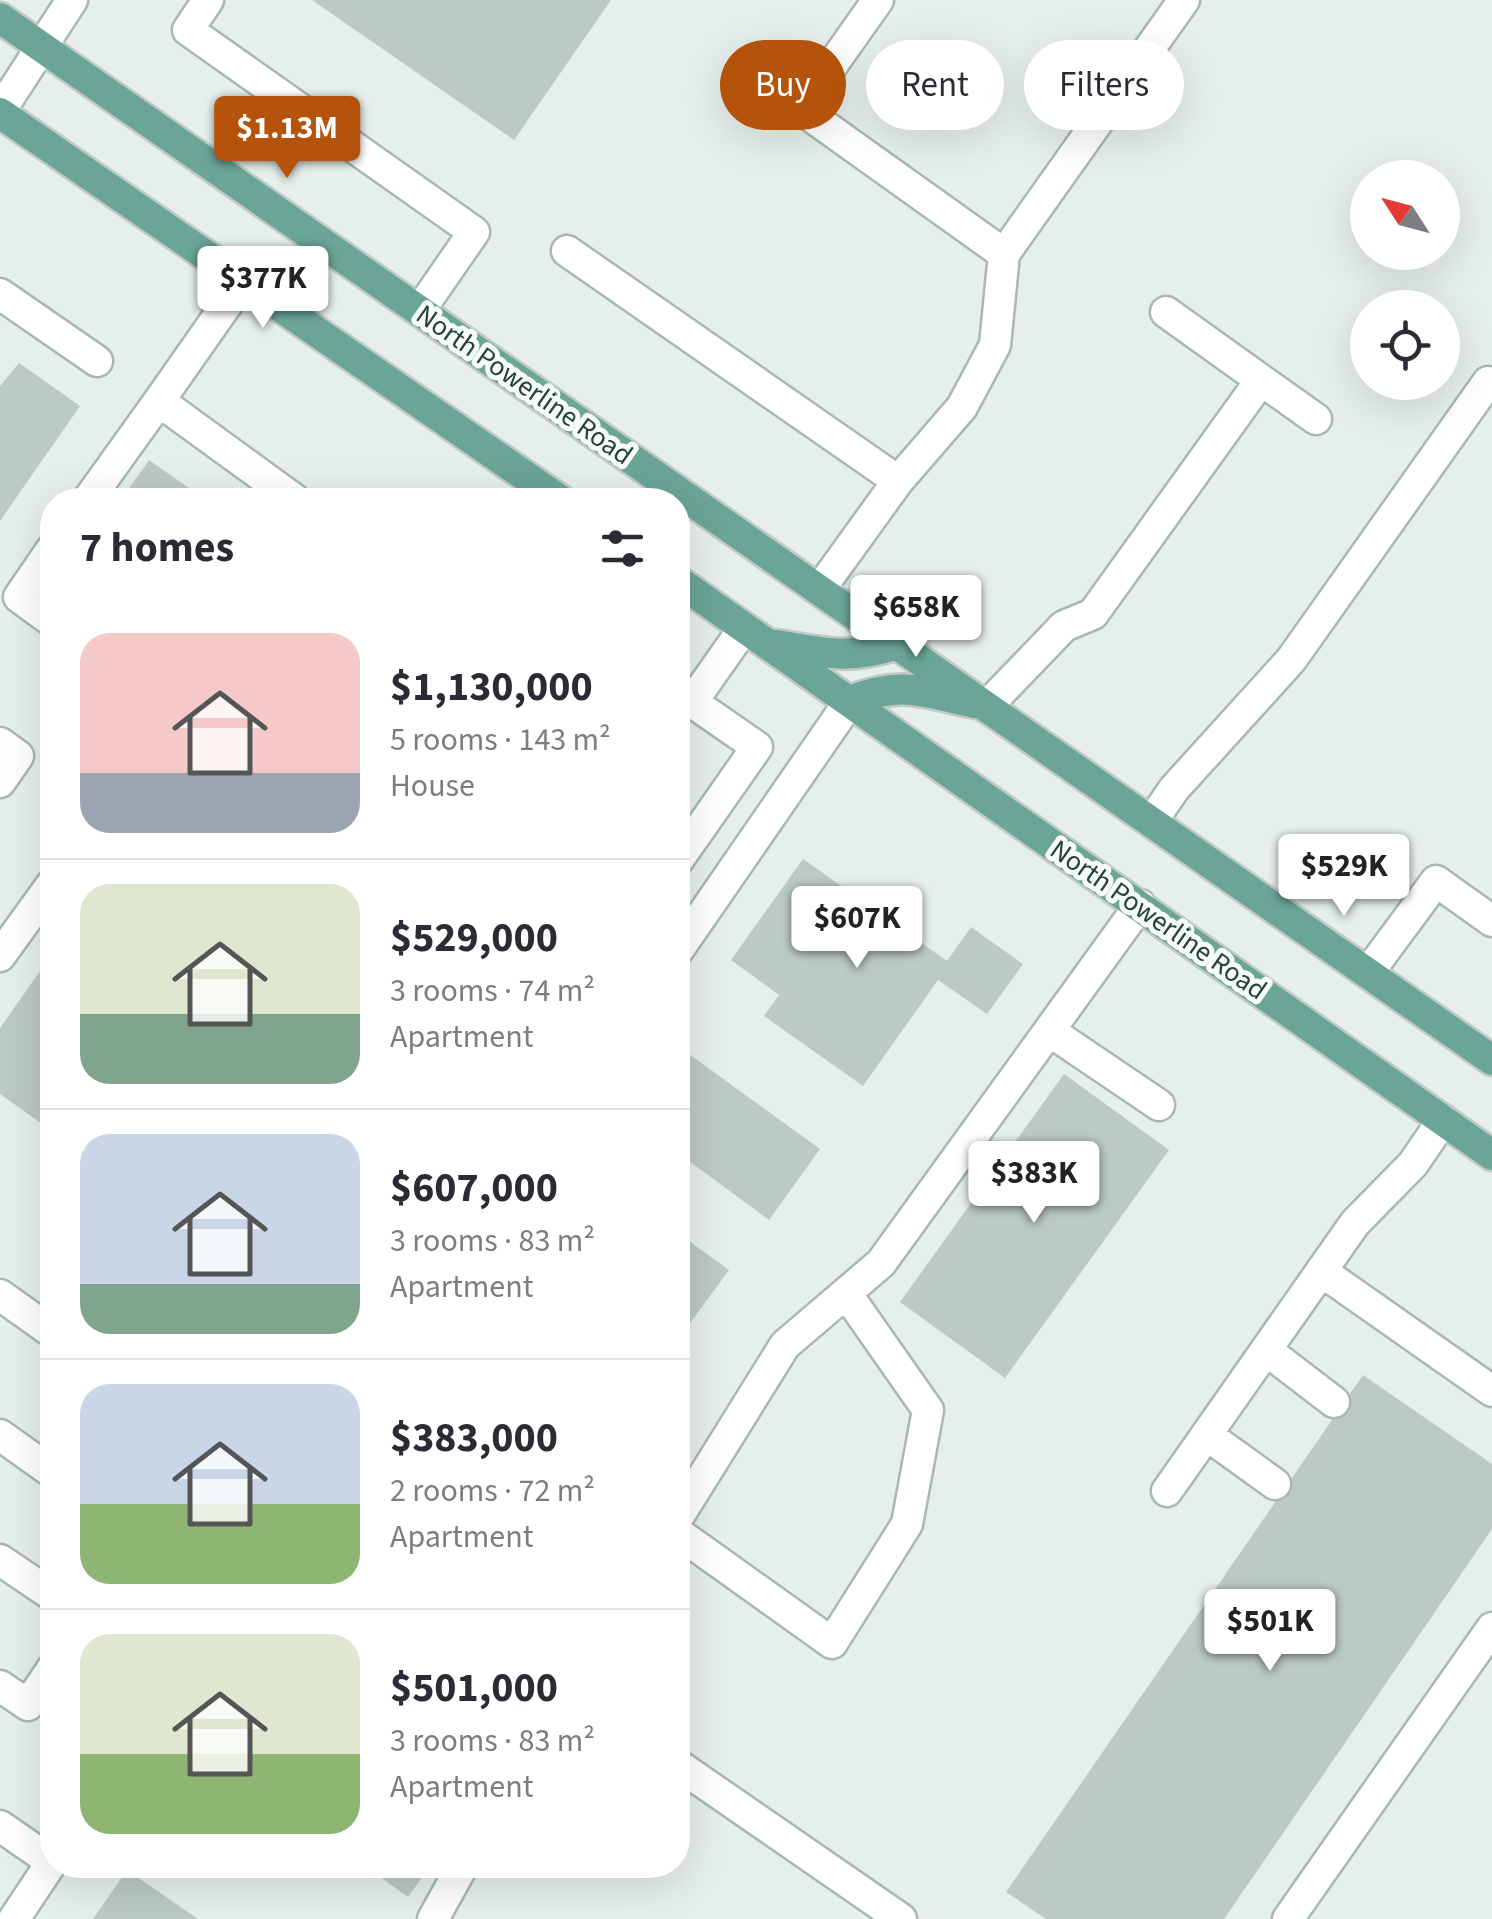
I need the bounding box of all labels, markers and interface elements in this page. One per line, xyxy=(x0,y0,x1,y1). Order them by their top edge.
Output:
chip: Buy xyxy=(720,40,846,130)
chip: Rent xyxy=(866,40,1004,130)
chip: Filters xyxy=(1024,40,1184,130)
pin: $1.13M xyxy=(206,96,368,181)
text: $1.13M xyxy=(236,105,338,151)
north arrow xyxy=(1350,160,1460,270)
map controls xyxy=(1350,160,1460,400)
pin: $377K xyxy=(193,246,333,331)
text: $377K xyxy=(219,255,307,301)
button: locate xyxy=(1350,290,1460,400)
street label: North Powerline Road xyxy=(408,295,641,475)
text: 7 homes xyxy=(80,518,234,578)
icon: filters xyxy=(595,521,650,576)
pin: $658K xyxy=(846,575,986,660)
text: $658K xyxy=(872,584,960,630)
text: $1,130,000 xyxy=(390,657,593,717)
icon: home xyxy=(160,673,280,793)
text: 5 rooms · 143 m² xyxy=(390,717,611,763)
text: House xyxy=(390,763,475,809)
street label: North Powerline Road xyxy=(1042,830,1275,1010)
pin: $529K xyxy=(1274,834,1414,919)
text: $529K xyxy=(1300,843,1388,889)
pin: $607K xyxy=(787,886,927,971)
text: $607K xyxy=(813,895,901,941)
text: $529,000 xyxy=(390,908,558,968)
icon: home xyxy=(160,924,280,1044)
text: 3 rooms · 74 m² xyxy=(390,968,595,1014)
text: Apartment xyxy=(390,1014,533,1060)
pin: $383K xyxy=(964,1141,1104,1226)
text: $383K xyxy=(990,1150,1078,1196)
text: $607,000 xyxy=(390,1158,558,1218)
icon: home xyxy=(160,1174,280,1294)
text: 3 rooms · 83 m² xyxy=(390,1218,595,1264)
text: Apartment xyxy=(390,1264,533,1310)
text: $383,000 xyxy=(390,1408,558,1468)
icon: home xyxy=(160,1424,280,1544)
text: 2 rooms · 72 m² xyxy=(390,1468,595,1514)
text: Apartment xyxy=(390,1514,533,1560)
pin: $501K xyxy=(1200,1589,1340,1674)
text: $501K xyxy=(1226,1598,1314,1644)
text: $501,000 xyxy=(390,1658,558,1718)
icon: home xyxy=(160,1674,280,1794)
text: 3 rooms · 83 m² xyxy=(390,1718,595,1764)
text: Apartment xyxy=(390,1764,533,1810)

